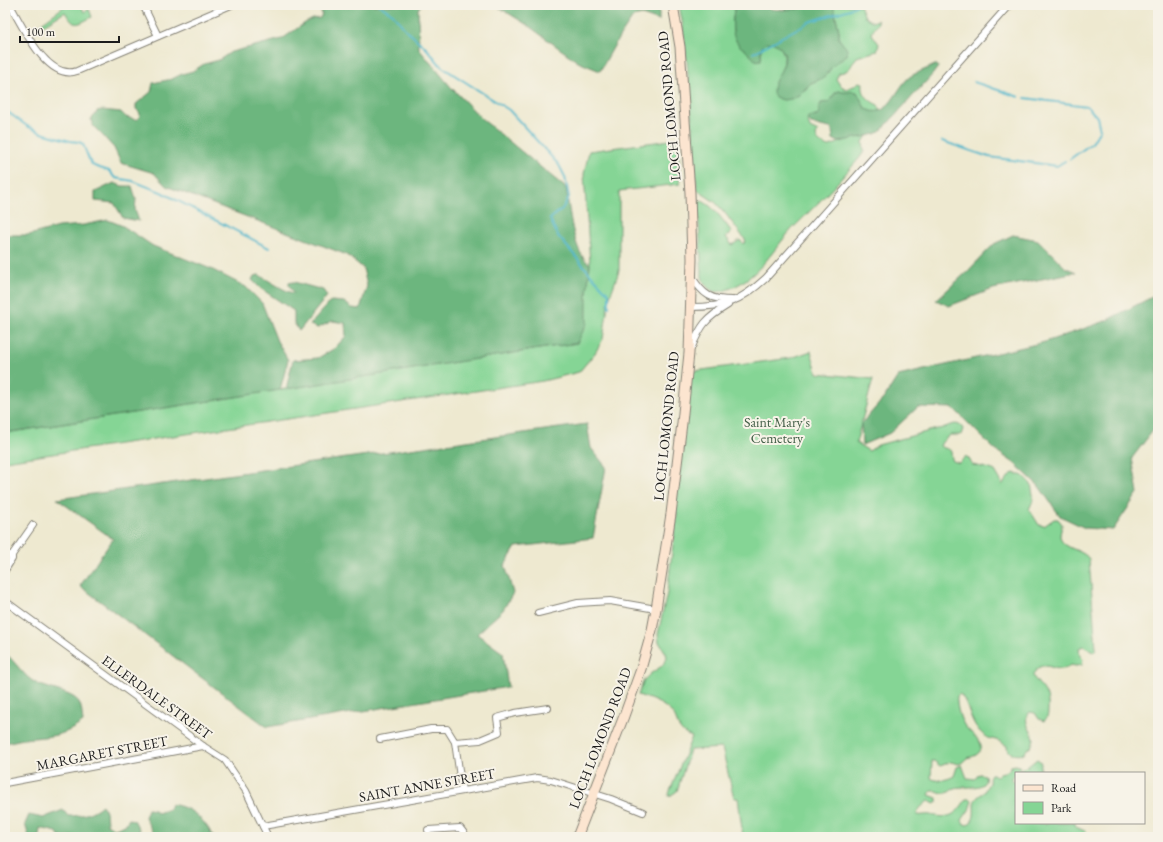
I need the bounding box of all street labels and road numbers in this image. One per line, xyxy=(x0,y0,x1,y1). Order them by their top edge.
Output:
street label: LOCH LOMOND ROAD xyxy=(653,30,685,182)
street label: LOCH LOMOND ROAD xyxy=(649,350,683,502)
street label: ELLERDALE STREET xyxy=(98,651,216,743)
street label: LOCH LOMOND ROAD xyxy=(565,664,635,811)
street label: MARGARET STREET xyxy=(35,731,170,775)
street label: SAINT ANNE STREET xyxy=(358,764,497,806)

